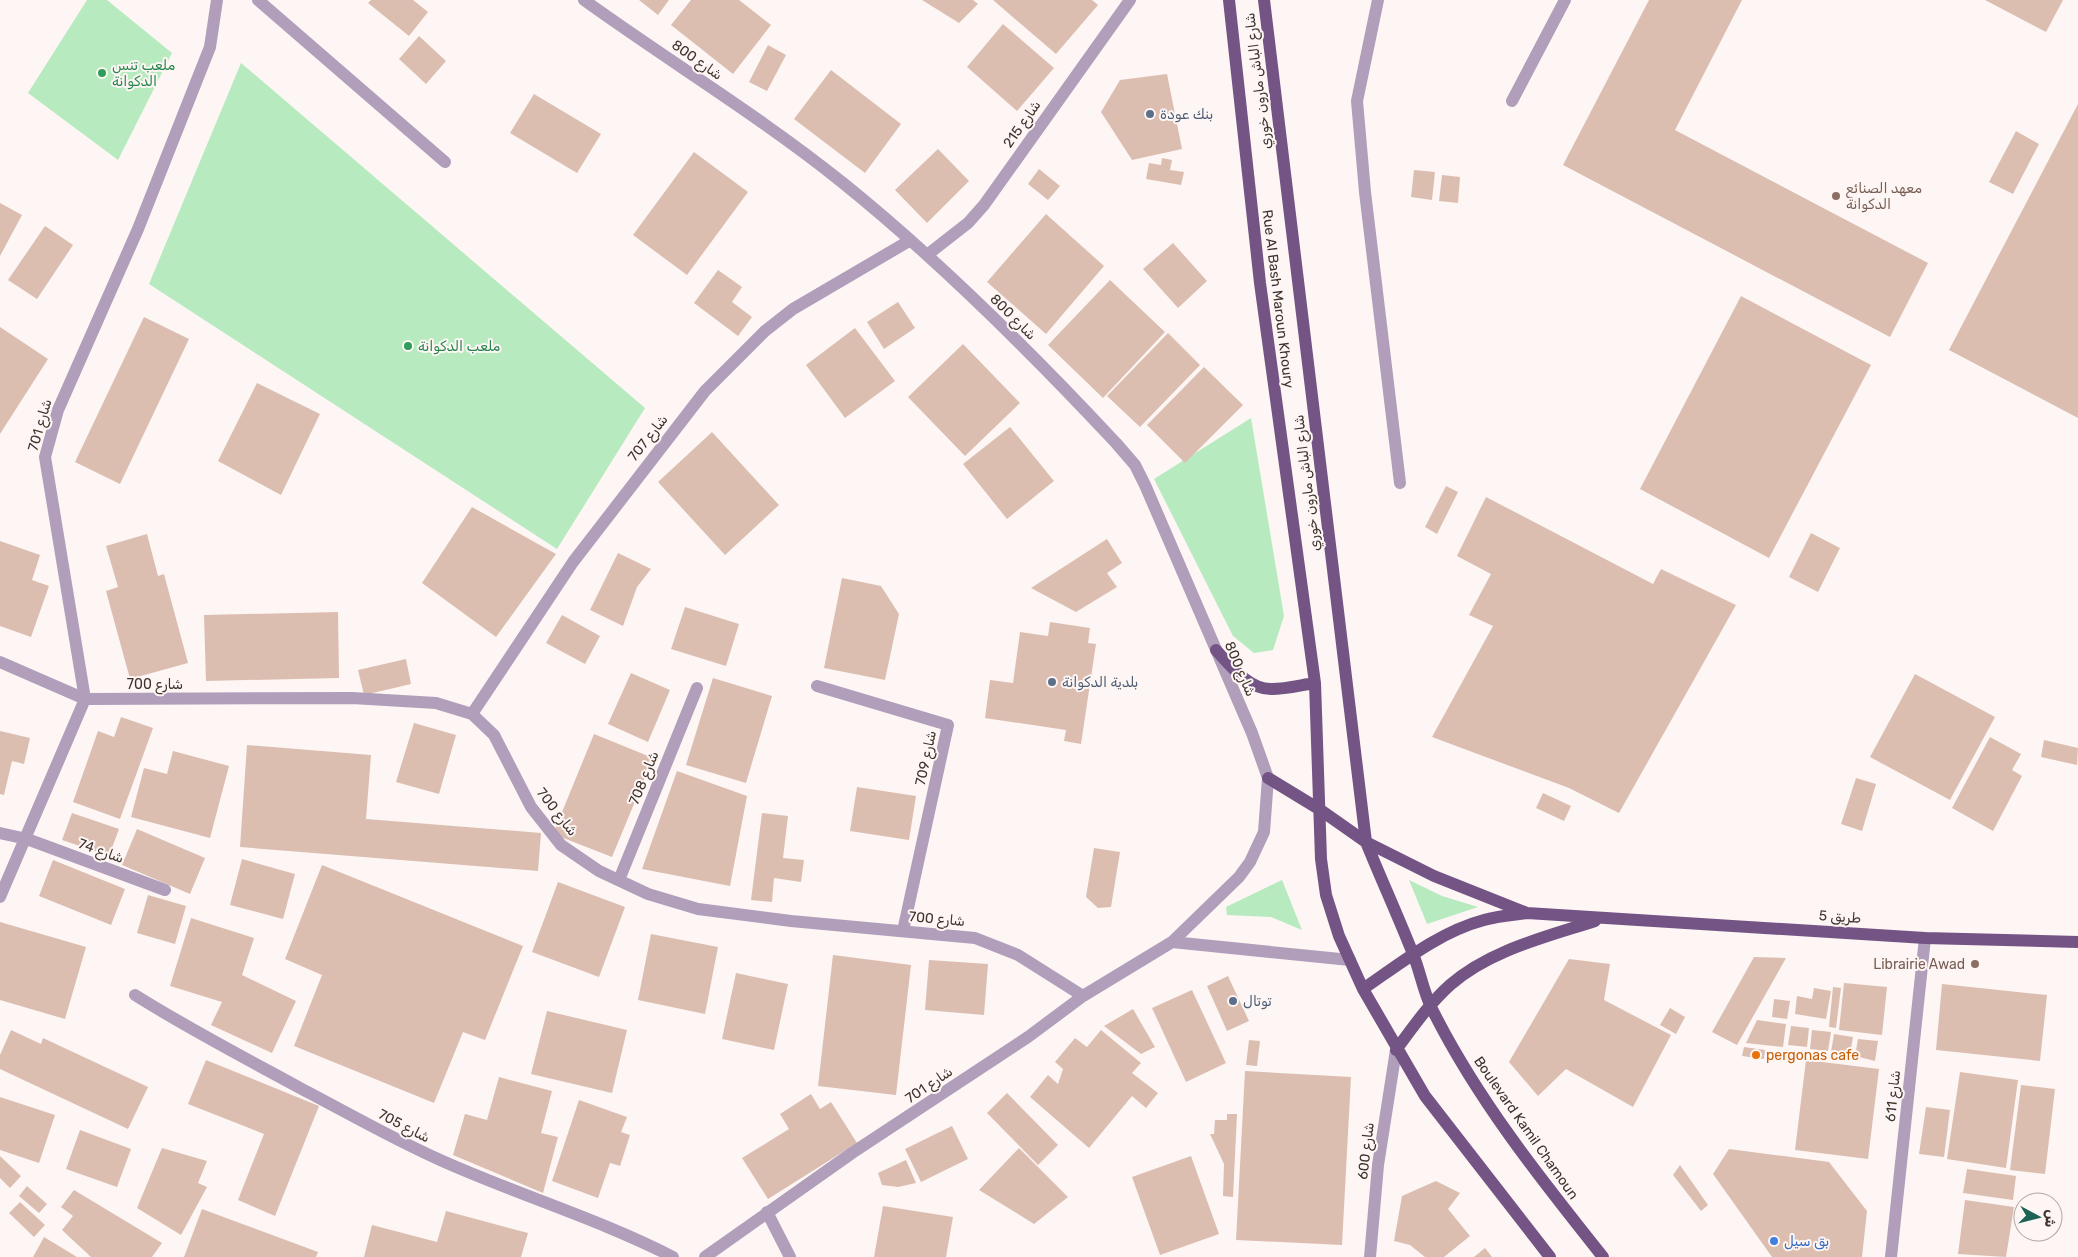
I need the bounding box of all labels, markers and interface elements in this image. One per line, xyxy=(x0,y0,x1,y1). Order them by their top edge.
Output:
street label: شارع الباش مارون خوري xyxy=(1241,12,1277,150)
street label: 800 شارع xyxy=(667,36,726,85)
place label: ملعب تنس الدكوانة xyxy=(112,57,175,90)
marker: ملعب تنس الدكوانة xyxy=(96,67,108,79)
street label: شارع 215 xyxy=(1000,97,1046,152)
place label: بنك عودة xyxy=(1160,106,1213,123)
marker: بنك عودة xyxy=(1144,108,1156,120)
place label: معهد الصنائع الدكوانة xyxy=(1846,180,1922,213)
marker: معهد الصنائع الدكوانة xyxy=(1830,190,1842,202)
street label: Rue Al Bash Maroun Khoury xyxy=(1259,209,1297,390)
street label: 800 شارع xyxy=(985,290,1040,345)
place label: ملعب الدكوانة xyxy=(418,338,501,355)
marker: ملعب الدكوانة xyxy=(402,340,414,352)
street label: شارع 701 xyxy=(24,397,57,454)
street label: شارع 707 xyxy=(624,411,673,466)
street label: شارع الباش مارون خوري xyxy=(1290,414,1326,552)
street label: 800 شارع xyxy=(1219,639,1259,700)
place label: بلدية الدكوانة xyxy=(1062,674,1138,691)
street label: شارع 700 xyxy=(127,676,183,695)
marker: بلدية الدكوانة xyxy=(1046,676,1058,688)
street label: شارع 709 xyxy=(912,729,942,787)
street label: شارع 708 xyxy=(626,749,664,808)
street label: شارع 700 xyxy=(531,785,581,841)
street label: شارع 74 xyxy=(75,835,126,869)
street label: طريق 5 xyxy=(1818,907,1862,927)
street label: شارع 700 xyxy=(908,908,966,932)
place label: Librairie Awad xyxy=(1873,956,1965,973)
marker: Librairie Awad xyxy=(1969,958,1981,970)
place label: توتال xyxy=(1243,993,1272,1010)
marker: توتال xyxy=(1227,995,1239,1007)
place label: pergonas cafe xyxy=(1766,1047,1859,1064)
marker: pergonas cafe xyxy=(1750,1049,1762,1061)
street label: Boulevard Kamil Chamoun xyxy=(1470,1053,1582,1203)
street label: شارع 701 xyxy=(902,1063,957,1109)
street label: شارع 611 xyxy=(1882,1069,1906,1123)
street label: شارع 705 xyxy=(374,1106,433,1148)
street label: شارع 600 xyxy=(1354,1121,1380,1181)
north arrow xyxy=(2013,1192,2063,1242)
text: ش xyxy=(2041,1209,2060,1229)
place label: بق سيل xyxy=(1784,1233,1829,1250)
marker: بق سيل xyxy=(1768,1235,1780,1247)

